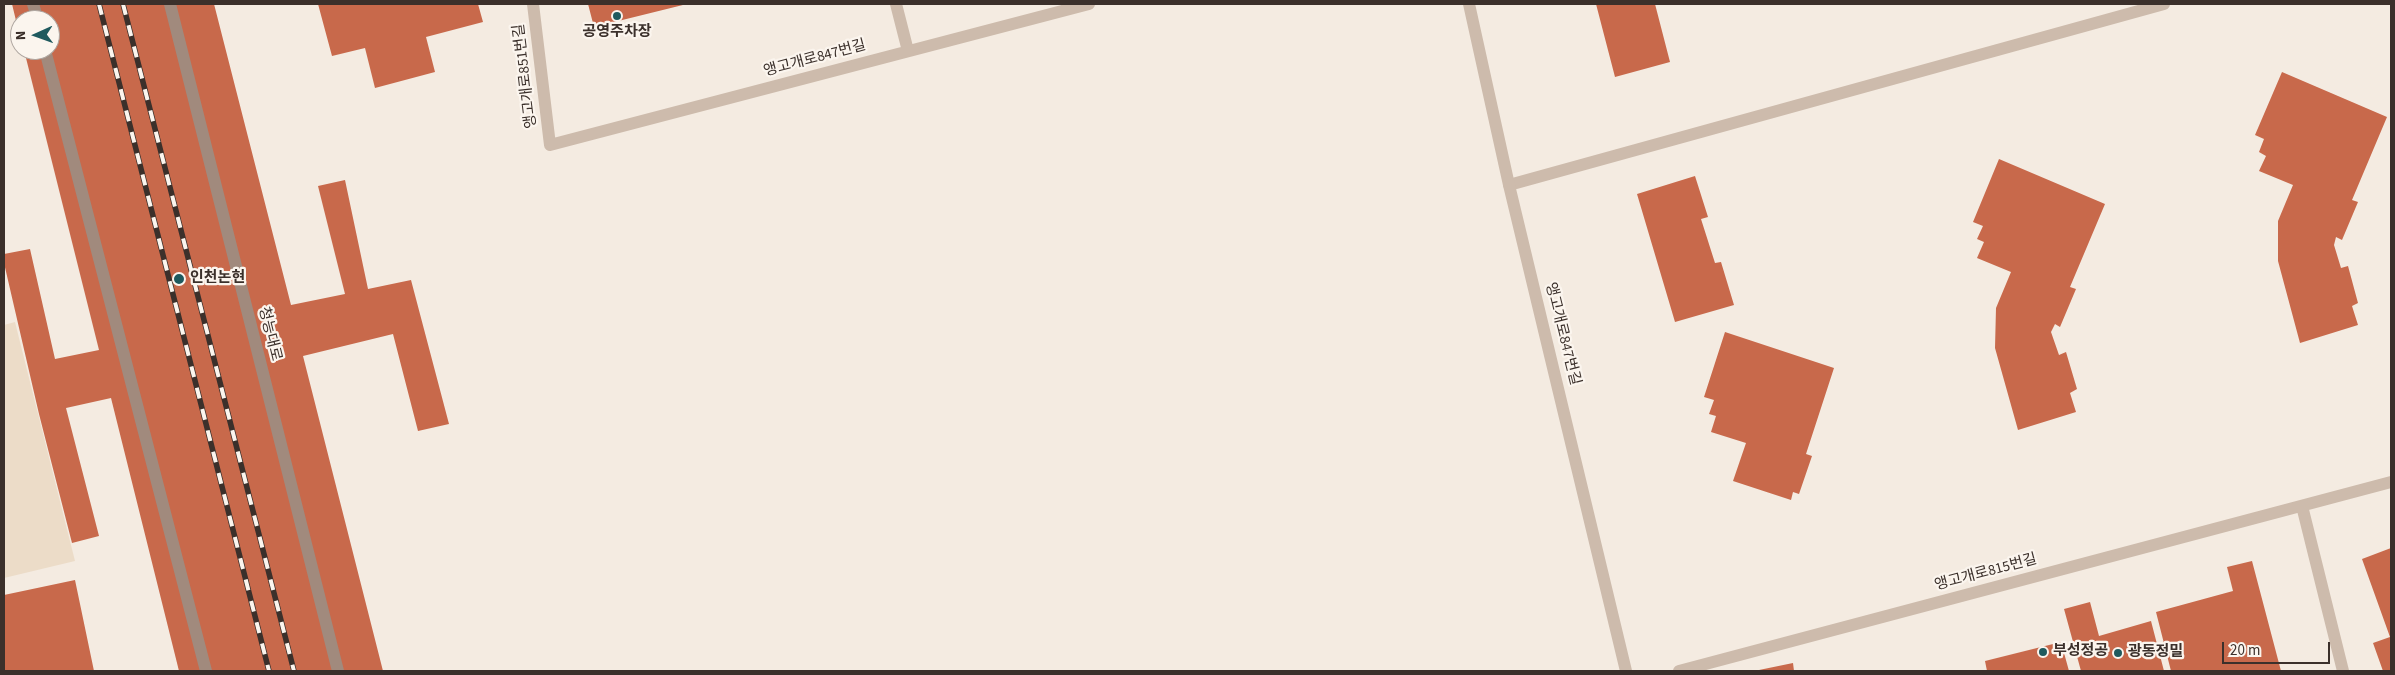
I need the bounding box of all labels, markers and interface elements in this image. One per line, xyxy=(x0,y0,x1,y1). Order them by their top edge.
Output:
north arrow xyxy=(10,10,60,60)
marker: 공영주차장 xyxy=(611,10,623,22)
street label: 앵고개로851번길 xyxy=(511,23,541,129)
place label: 공영주차장 xyxy=(583,24,651,42)
text: N xyxy=(11,30,31,40)
street label: 앵고개로847번길 xyxy=(762,37,868,81)
place label: 인천논현 xyxy=(190,270,245,288)
marker: 인천논현 xyxy=(172,272,186,286)
street label: 앵고개로847번길 xyxy=(1541,281,1583,387)
street label: 청능대로 xyxy=(254,305,284,363)
street label: 앵고개로815번길 xyxy=(1933,551,2039,595)
scale bar xyxy=(2225,632,2332,664)
text: 20 m xyxy=(2230,640,2260,661)
place label: 부성정공 xyxy=(2053,643,2108,661)
place label: 광동정밀 xyxy=(2128,644,2183,662)
marker: 부성정공 xyxy=(2037,646,2049,658)
marker: 광동정밀 xyxy=(2112,647,2124,659)

